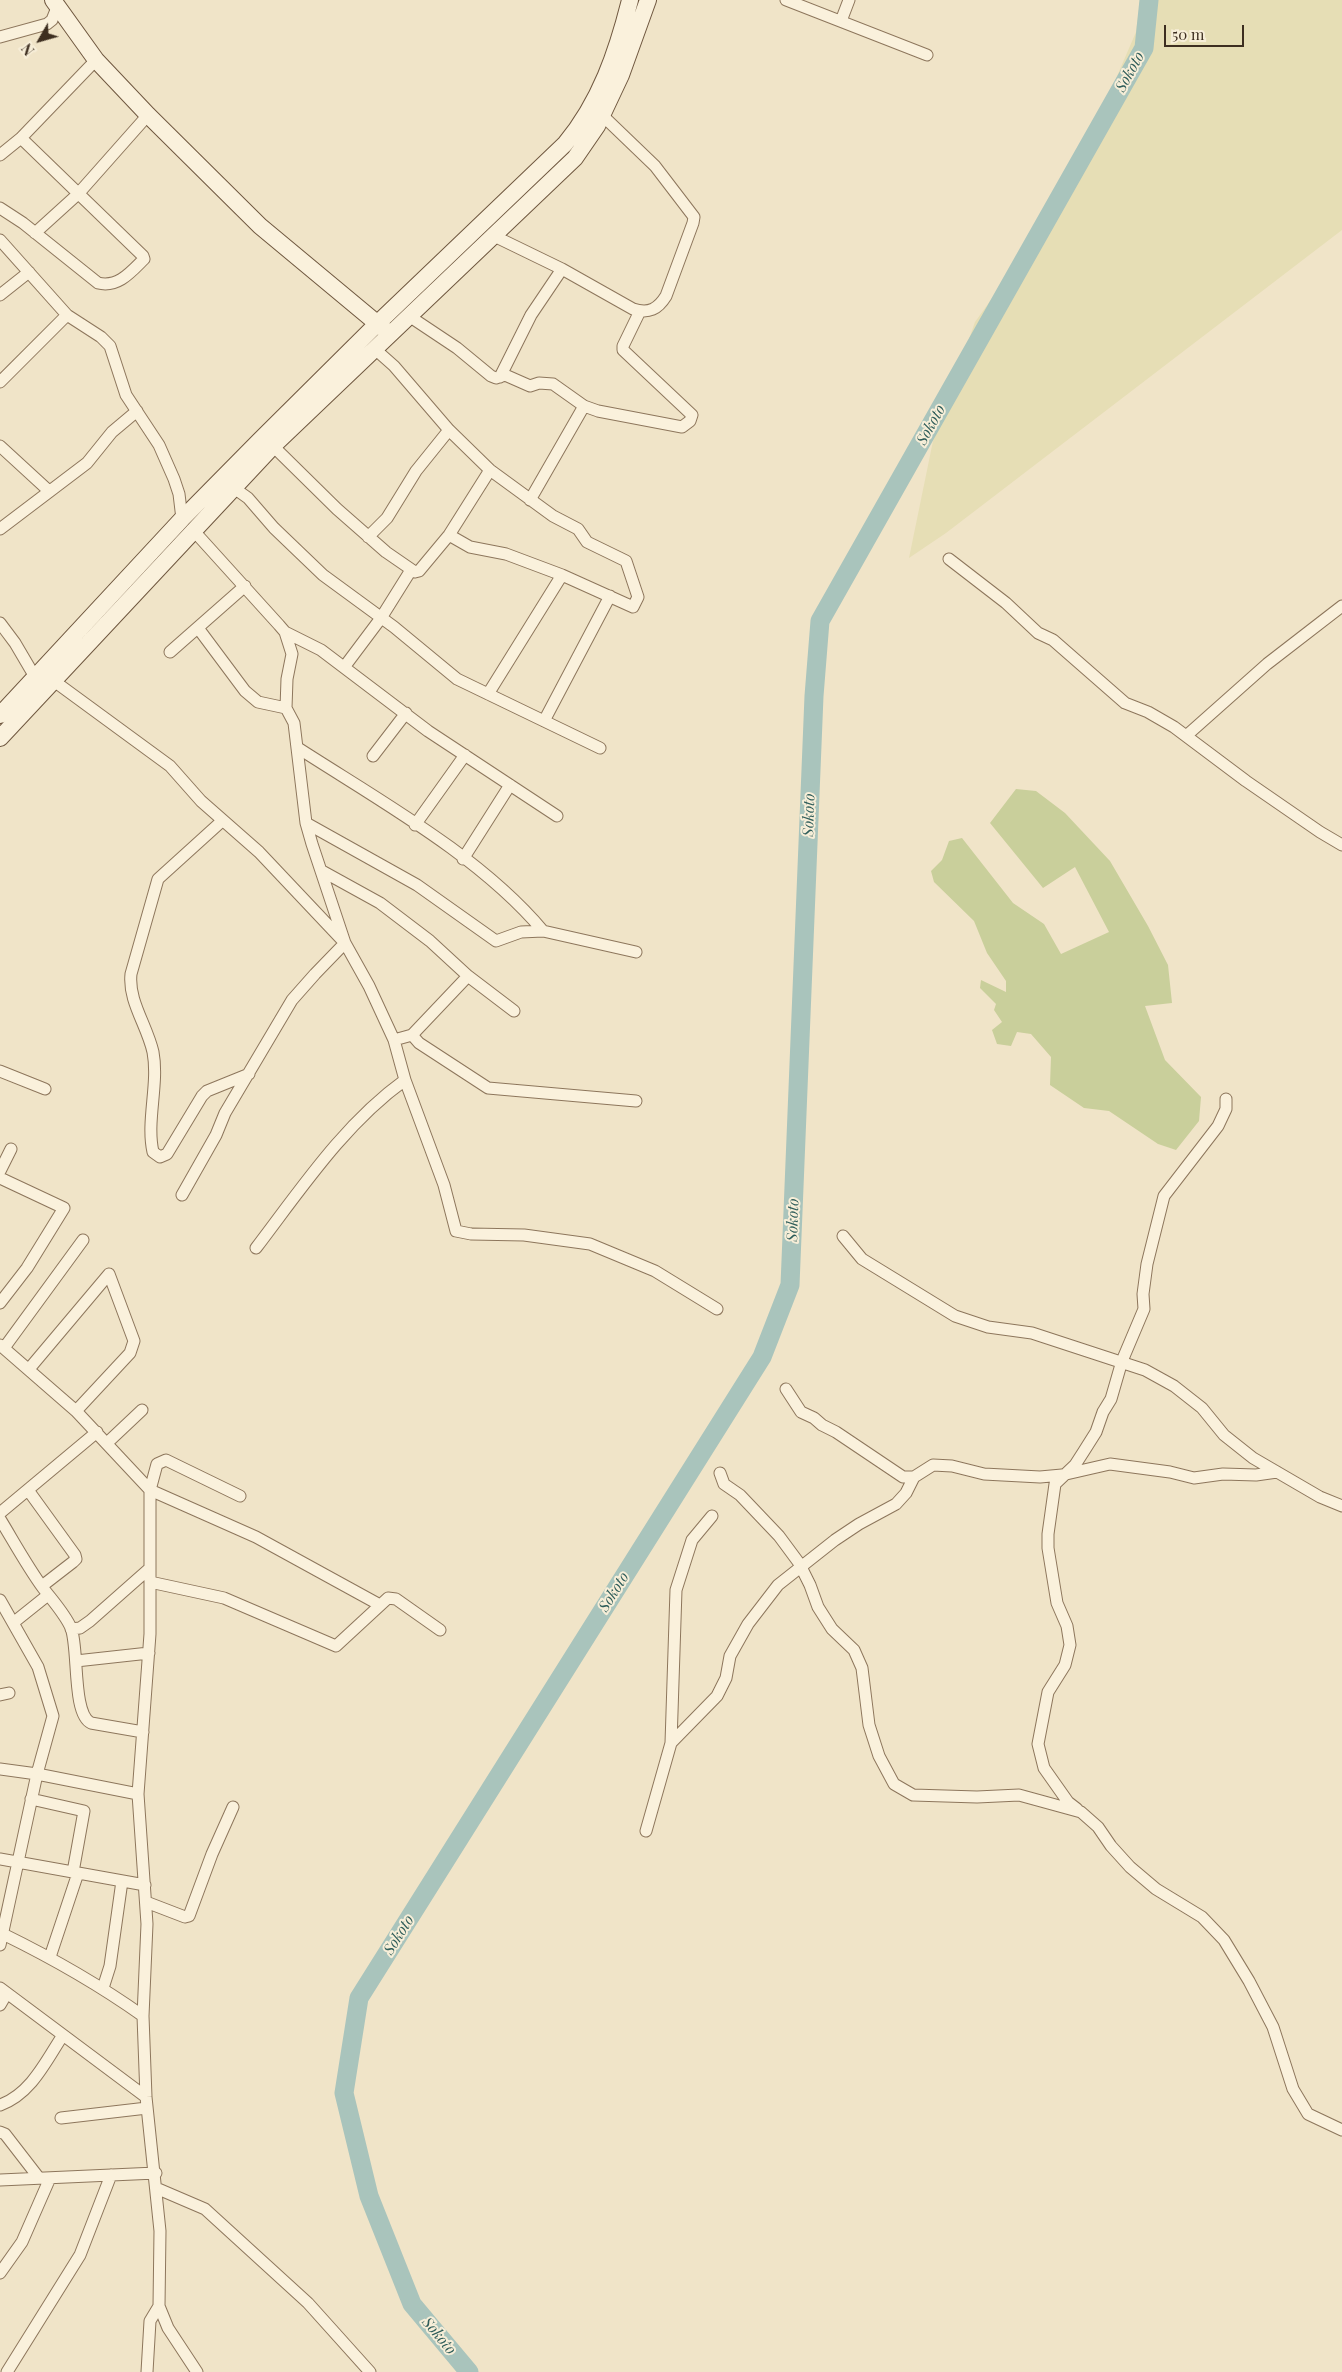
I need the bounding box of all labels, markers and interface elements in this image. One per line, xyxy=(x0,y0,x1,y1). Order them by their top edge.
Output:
north arrow xyxy=(15,15,65,65)
scale bar xyxy=(1167,15,1247,47)
text: 50 m xyxy=(1172,24,1204,44)
text: N xyxy=(17,40,38,59)
water label: Sokoto xyxy=(1112,49,1148,95)
water label: Sokoto xyxy=(913,402,949,448)
water label: Sokoto xyxy=(799,793,819,837)
water label: Sokoto xyxy=(783,1198,803,1242)
water label: Sokoto xyxy=(595,1569,633,1615)
water label: Sokoto xyxy=(380,1912,418,1958)
water label: Sokoto xyxy=(418,2314,460,2358)

